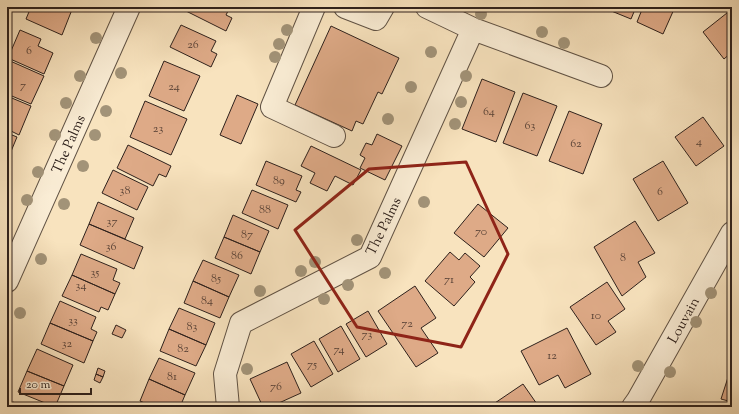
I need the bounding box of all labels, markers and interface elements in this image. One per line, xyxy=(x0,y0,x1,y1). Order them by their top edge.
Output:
house number: 26 xyxy=(187,36,199,54)
house number: 6 xyxy=(26,42,32,60)
house number: 7 xyxy=(20,77,26,95)
house number: 24 xyxy=(168,78,180,96)
house number: 64 xyxy=(483,103,495,121)
street label: The Palms xyxy=(48,112,92,177)
house number: 63 xyxy=(525,117,536,135)
house number: 23 xyxy=(153,120,163,138)
house number: 4 xyxy=(696,133,702,151)
house number: 62 xyxy=(570,135,582,153)
house number: 89 xyxy=(273,172,285,190)
house number: 38 xyxy=(120,182,130,200)
house number: 6 xyxy=(657,183,663,201)
street label: The Palms xyxy=(362,194,408,259)
house number: 88 xyxy=(259,201,271,219)
house number: 37 xyxy=(107,213,117,231)
house number: 70 xyxy=(475,223,487,241)
house number: 87 xyxy=(241,226,253,244)
house number: 36 xyxy=(106,238,116,256)
house number: 86 xyxy=(231,247,243,265)
house number: 8 xyxy=(620,249,626,267)
house number: 35 xyxy=(91,264,99,282)
house number: 85 xyxy=(211,270,221,288)
house number: 71 xyxy=(444,271,454,289)
house number: 34 xyxy=(76,277,86,295)
house number: 84 xyxy=(201,292,213,310)
street label: Louvain xyxy=(664,294,706,348)
house number: 10 xyxy=(591,307,601,325)
house number: 33 xyxy=(68,312,78,330)
house number: 72 xyxy=(401,315,413,333)
house number: 83 xyxy=(187,318,198,336)
house number: 73 xyxy=(362,326,373,344)
house number: 32 xyxy=(62,335,73,353)
house number: 82 xyxy=(177,340,189,358)
house number: 74 xyxy=(333,341,345,359)
house number: 12 xyxy=(547,347,557,365)
house number: 75 xyxy=(307,356,317,374)
house number: 81 xyxy=(167,368,177,386)
scale bar xyxy=(20,370,91,396)
text: 20 m xyxy=(26,376,51,394)
house number: 76 xyxy=(270,378,282,396)

